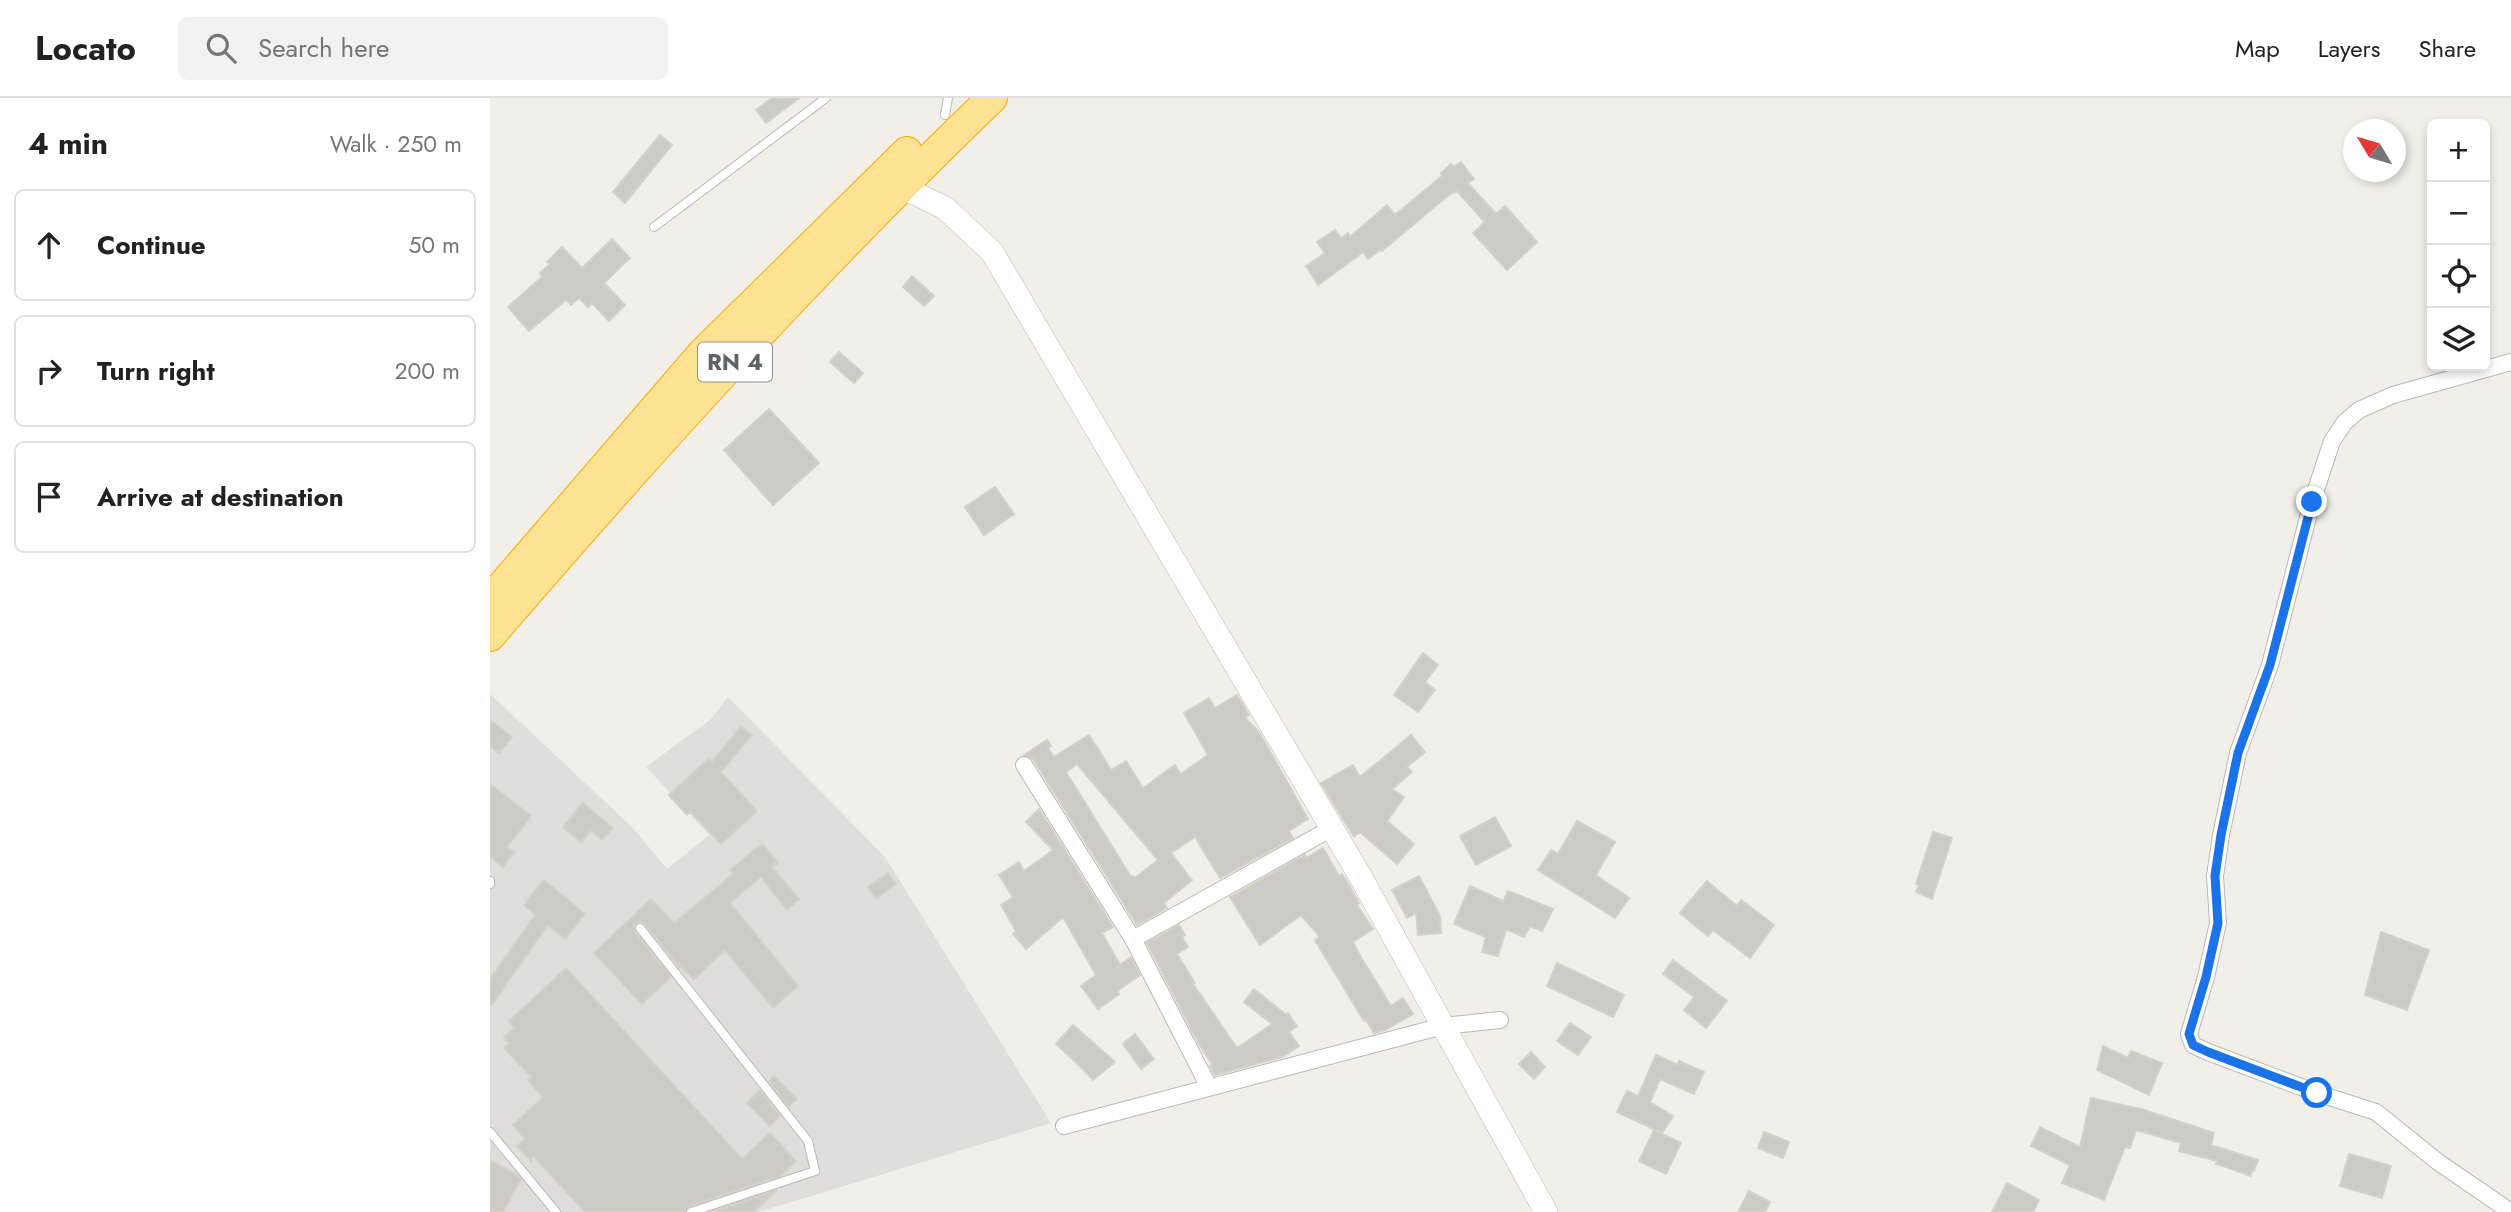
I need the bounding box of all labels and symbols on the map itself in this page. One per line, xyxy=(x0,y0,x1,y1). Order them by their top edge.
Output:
north arrow xyxy=(2343,119,2406,182)
road number: RN 4 xyxy=(698,342,772,382)
route end xyxy=(2296,486,2327,517)
route start xyxy=(2301,1077,2332,1108)

